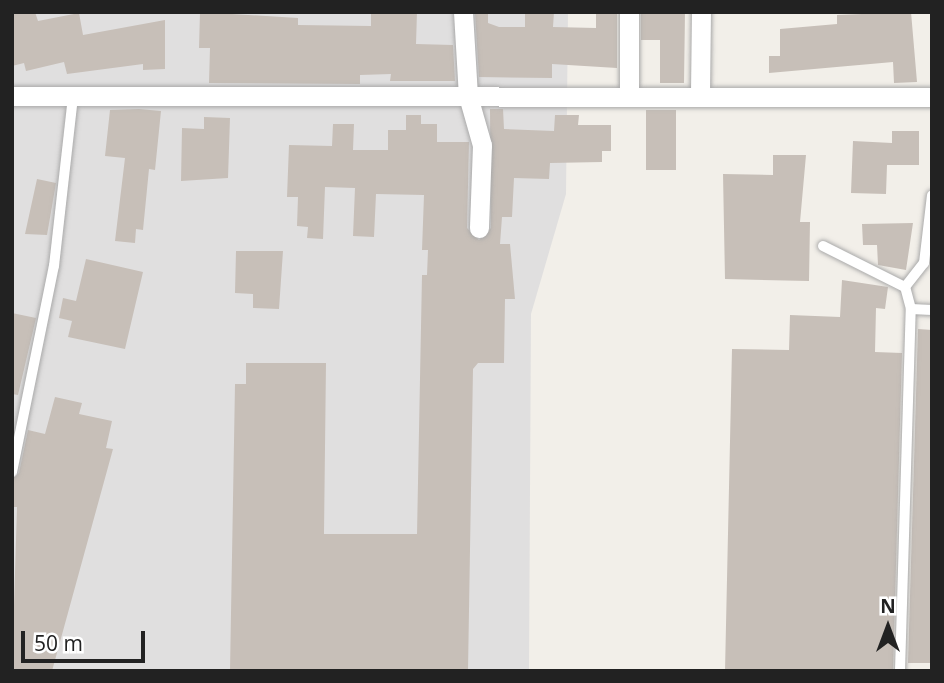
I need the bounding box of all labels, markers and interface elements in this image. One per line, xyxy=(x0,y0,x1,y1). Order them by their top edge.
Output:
north arrow xyxy=(853,592,923,662)
text: N xyxy=(880,593,896,619)
scale bar xyxy=(24,616,149,660)
text: 50 m xyxy=(34,629,83,657)

